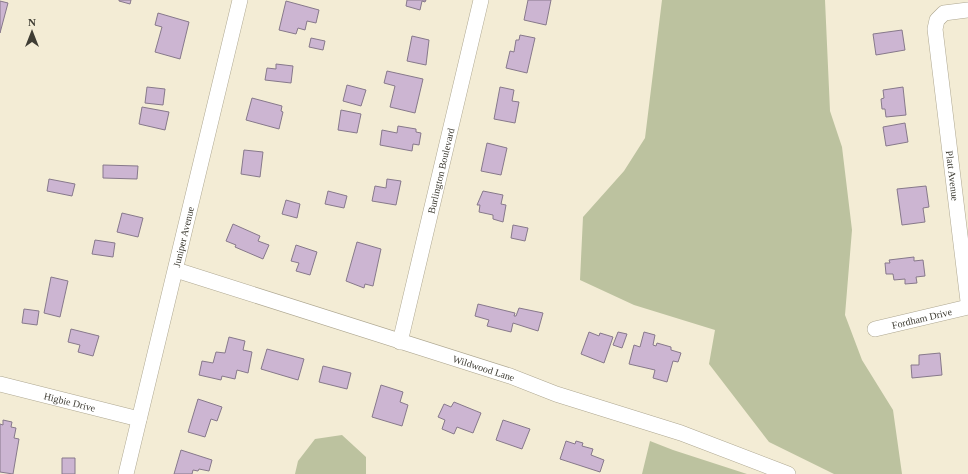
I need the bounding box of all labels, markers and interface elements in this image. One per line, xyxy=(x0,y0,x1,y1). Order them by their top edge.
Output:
north arrow xyxy=(12,12,52,52)
text: N xyxy=(28,16,36,28)
street label: Burlington Boulevard xyxy=(425,127,456,215)
street label: Platt Avenue xyxy=(944,150,961,202)
street label: Juniper Avenue xyxy=(170,205,196,268)
street label: Fordham Drive xyxy=(891,305,953,330)
street label: Wildwood Lane xyxy=(452,353,517,383)
street label: Higbie Drive xyxy=(43,390,97,413)

